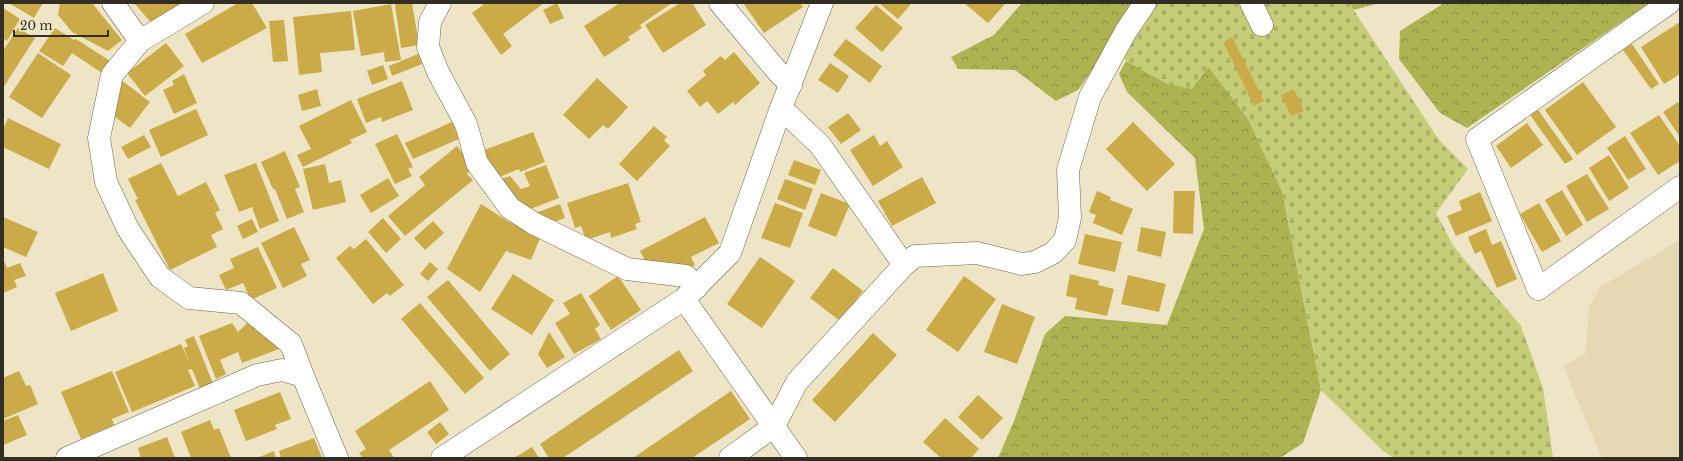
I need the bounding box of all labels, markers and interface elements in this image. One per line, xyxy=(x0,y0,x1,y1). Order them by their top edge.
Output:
scale bar xyxy=(14,12,108,38)
text: 20 m xyxy=(20,18,52,33)

